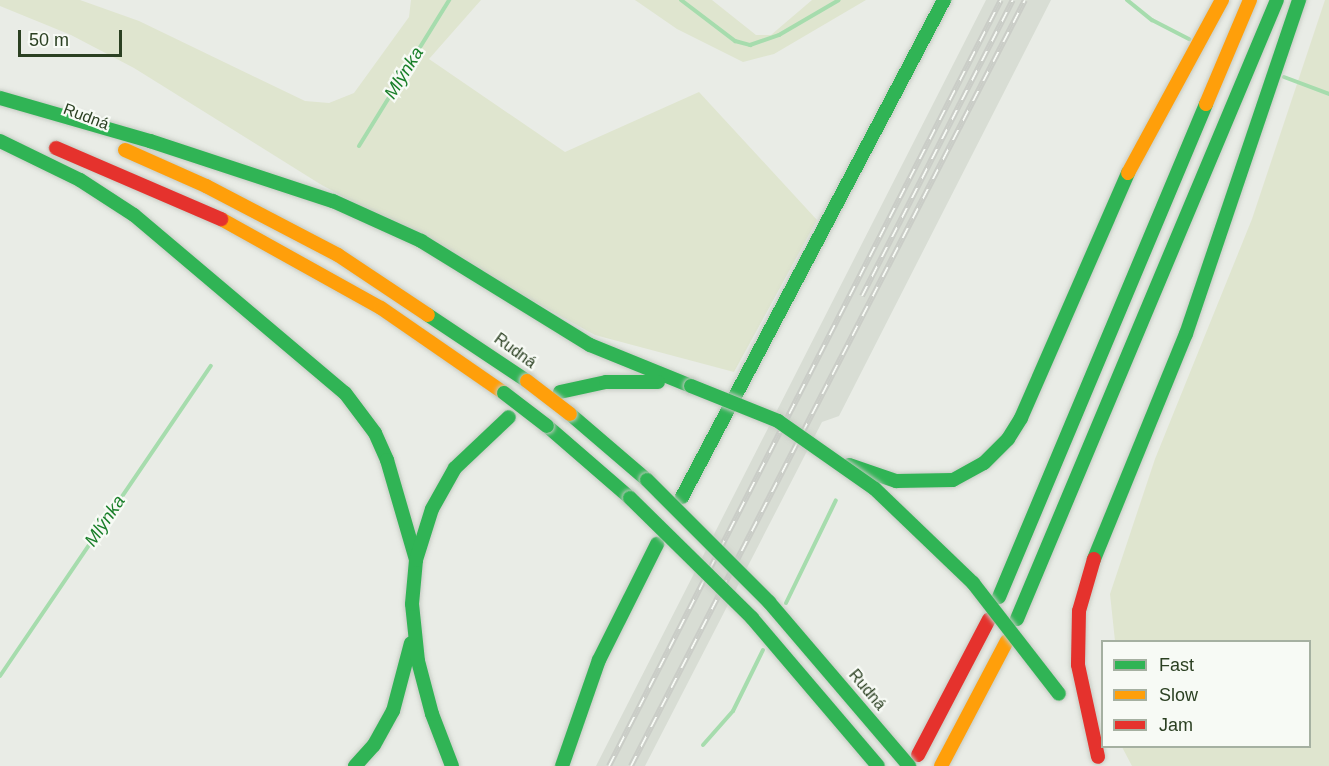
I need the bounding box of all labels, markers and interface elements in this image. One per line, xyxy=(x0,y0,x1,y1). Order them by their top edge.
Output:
scale bar xyxy=(21,18,124,56)
text: 50 m xyxy=(29,30,69,50)
water label: Mlýnka xyxy=(380,43,428,103)
street label: Rudná xyxy=(61,100,111,134)
street label: Rudná xyxy=(490,329,540,373)
water label: Mlýnka xyxy=(80,491,130,551)
legend xyxy=(1101,640,1311,748)
text: Fast xyxy=(1159,655,1194,675)
street label: Rudná xyxy=(844,666,890,714)
text: Slow xyxy=(1159,685,1198,705)
text: Jam xyxy=(1159,715,1193,735)

